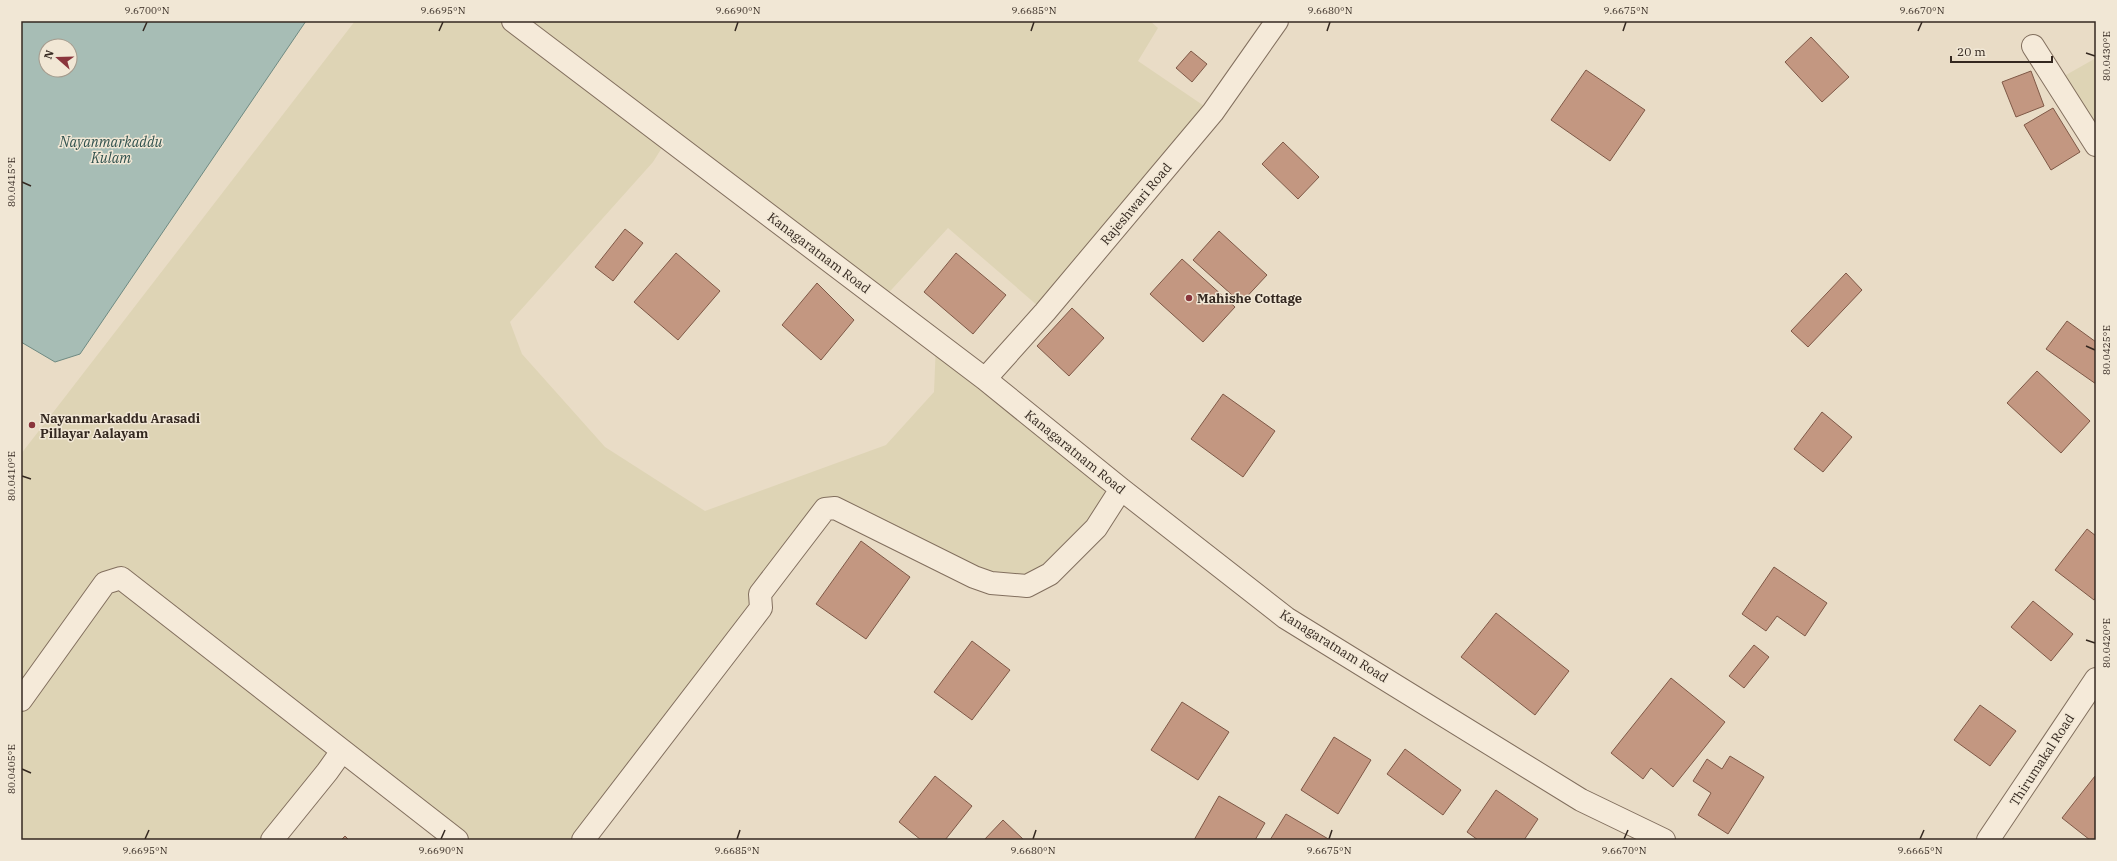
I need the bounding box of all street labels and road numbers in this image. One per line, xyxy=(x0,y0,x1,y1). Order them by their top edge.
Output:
street label: Rajeshwari Road xyxy=(1097,159,1175,249)
street label: Kanagaratnam Road xyxy=(764,209,874,297)
street label: Kanagaratnam Road xyxy=(1021,406,1129,498)
street label: Kanagaratnam Road xyxy=(1277,606,1391,686)
street label: Thirumakal Road xyxy=(2006,710,2078,809)

